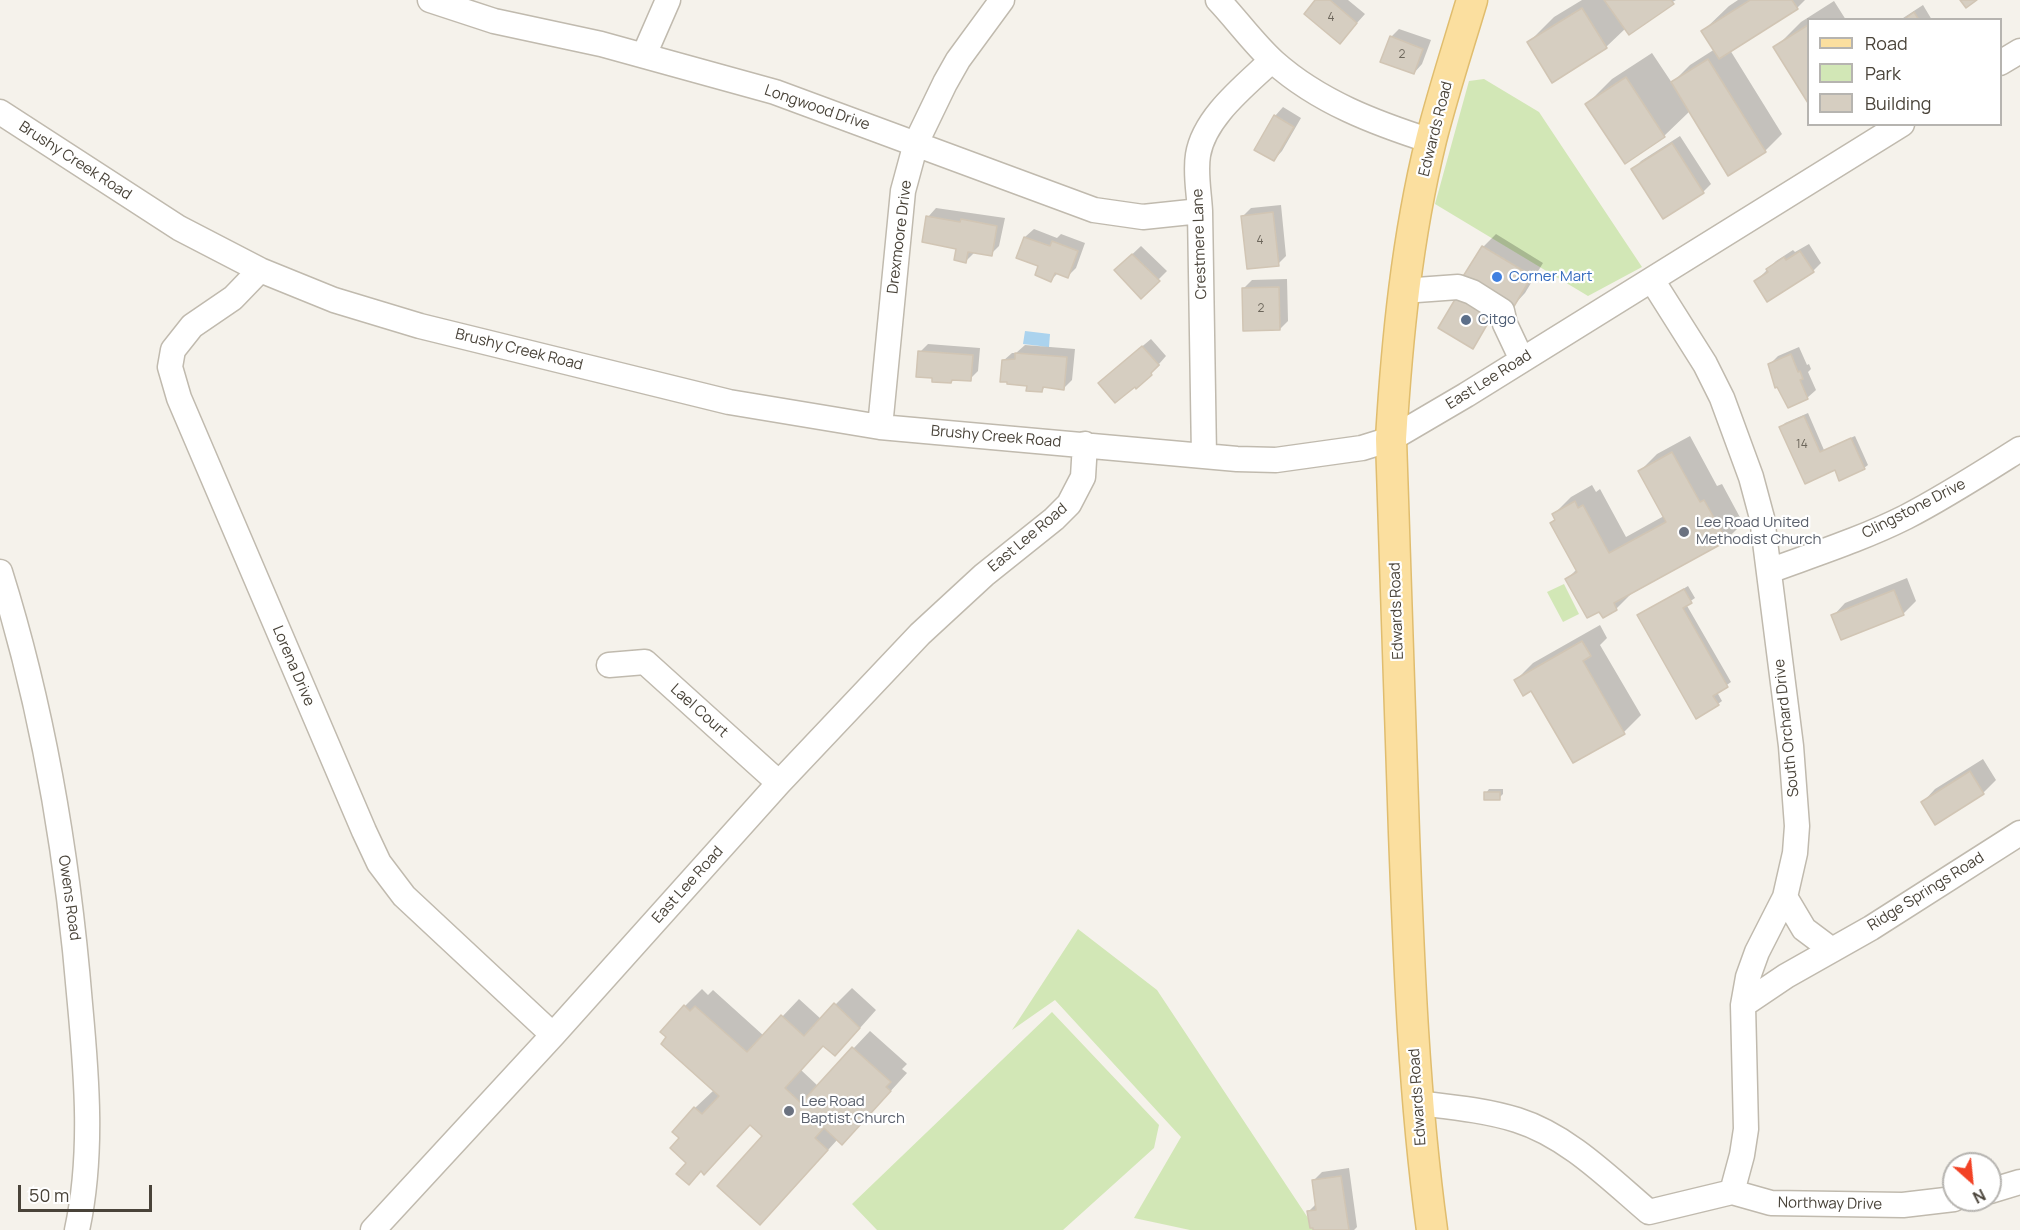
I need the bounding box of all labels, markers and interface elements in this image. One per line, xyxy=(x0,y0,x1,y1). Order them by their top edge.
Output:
house number: 4 xyxy=(1327,11,1335,25)
legend xyxy=(1807,18,2002,126)
text: Road xyxy=(1865,31,1908,55)
house number: 2 xyxy=(1399,48,1405,62)
text: Park xyxy=(1865,61,1901,85)
street label: Edwards Road xyxy=(1415,80,1457,178)
street label: Longwood Drive xyxy=(762,82,872,134)
text: Building xyxy=(1865,91,1931,115)
street label: Brushy Creek Road xyxy=(15,118,135,204)
street label: Drexmoore Drive xyxy=(884,179,916,295)
street label: Crestmere Lane xyxy=(1189,188,1211,300)
house number: 4 xyxy=(1256,234,1264,248)
place label: Corner Mart xyxy=(1509,268,1592,286)
marker: Corner Mart xyxy=(1490,270,1504,284)
house number: 2 xyxy=(1258,302,1264,316)
place label: Citgo xyxy=(1478,311,1516,329)
marker: Citgo xyxy=(1459,313,1473,327)
street label: Brushy Creek Road xyxy=(453,325,585,375)
street label: East Lee Road xyxy=(1443,347,1535,413)
street label: Brushy Creek Road xyxy=(930,422,1062,452)
house number: 14 xyxy=(1796,438,1808,452)
street label: Clingstone Drive xyxy=(1859,475,1969,543)
street label: East Lee Road xyxy=(985,500,1071,576)
place label: Lee Road United Methodist Church xyxy=(1696,514,1821,549)
marker: Lee Road United Methodist Church xyxy=(1677,525,1691,539)
street label: Edwards Road xyxy=(1386,562,1408,660)
street label: Lorena Drive xyxy=(268,623,318,709)
street label: South Orchard Drive xyxy=(1771,658,1803,798)
street label: Lael Court xyxy=(667,680,731,742)
street label: East Lee Road xyxy=(649,843,727,927)
street label: Ridge Springs Road xyxy=(1865,849,1987,935)
street label: Owens Road xyxy=(54,854,84,942)
street label: Edwards Road xyxy=(1406,1048,1430,1146)
place label: Lee Road Baptist Church xyxy=(801,1093,905,1128)
marker: Lee Road Baptist Church xyxy=(782,1104,796,1118)
north arrow xyxy=(1942,1152,2002,1212)
scale bar xyxy=(21,1173,154,1211)
text: 50 m xyxy=(29,1183,69,1207)
text: N xyxy=(1969,1184,1989,1209)
street label: Northway Drive xyxy=(1778,1194,1882,1214)

